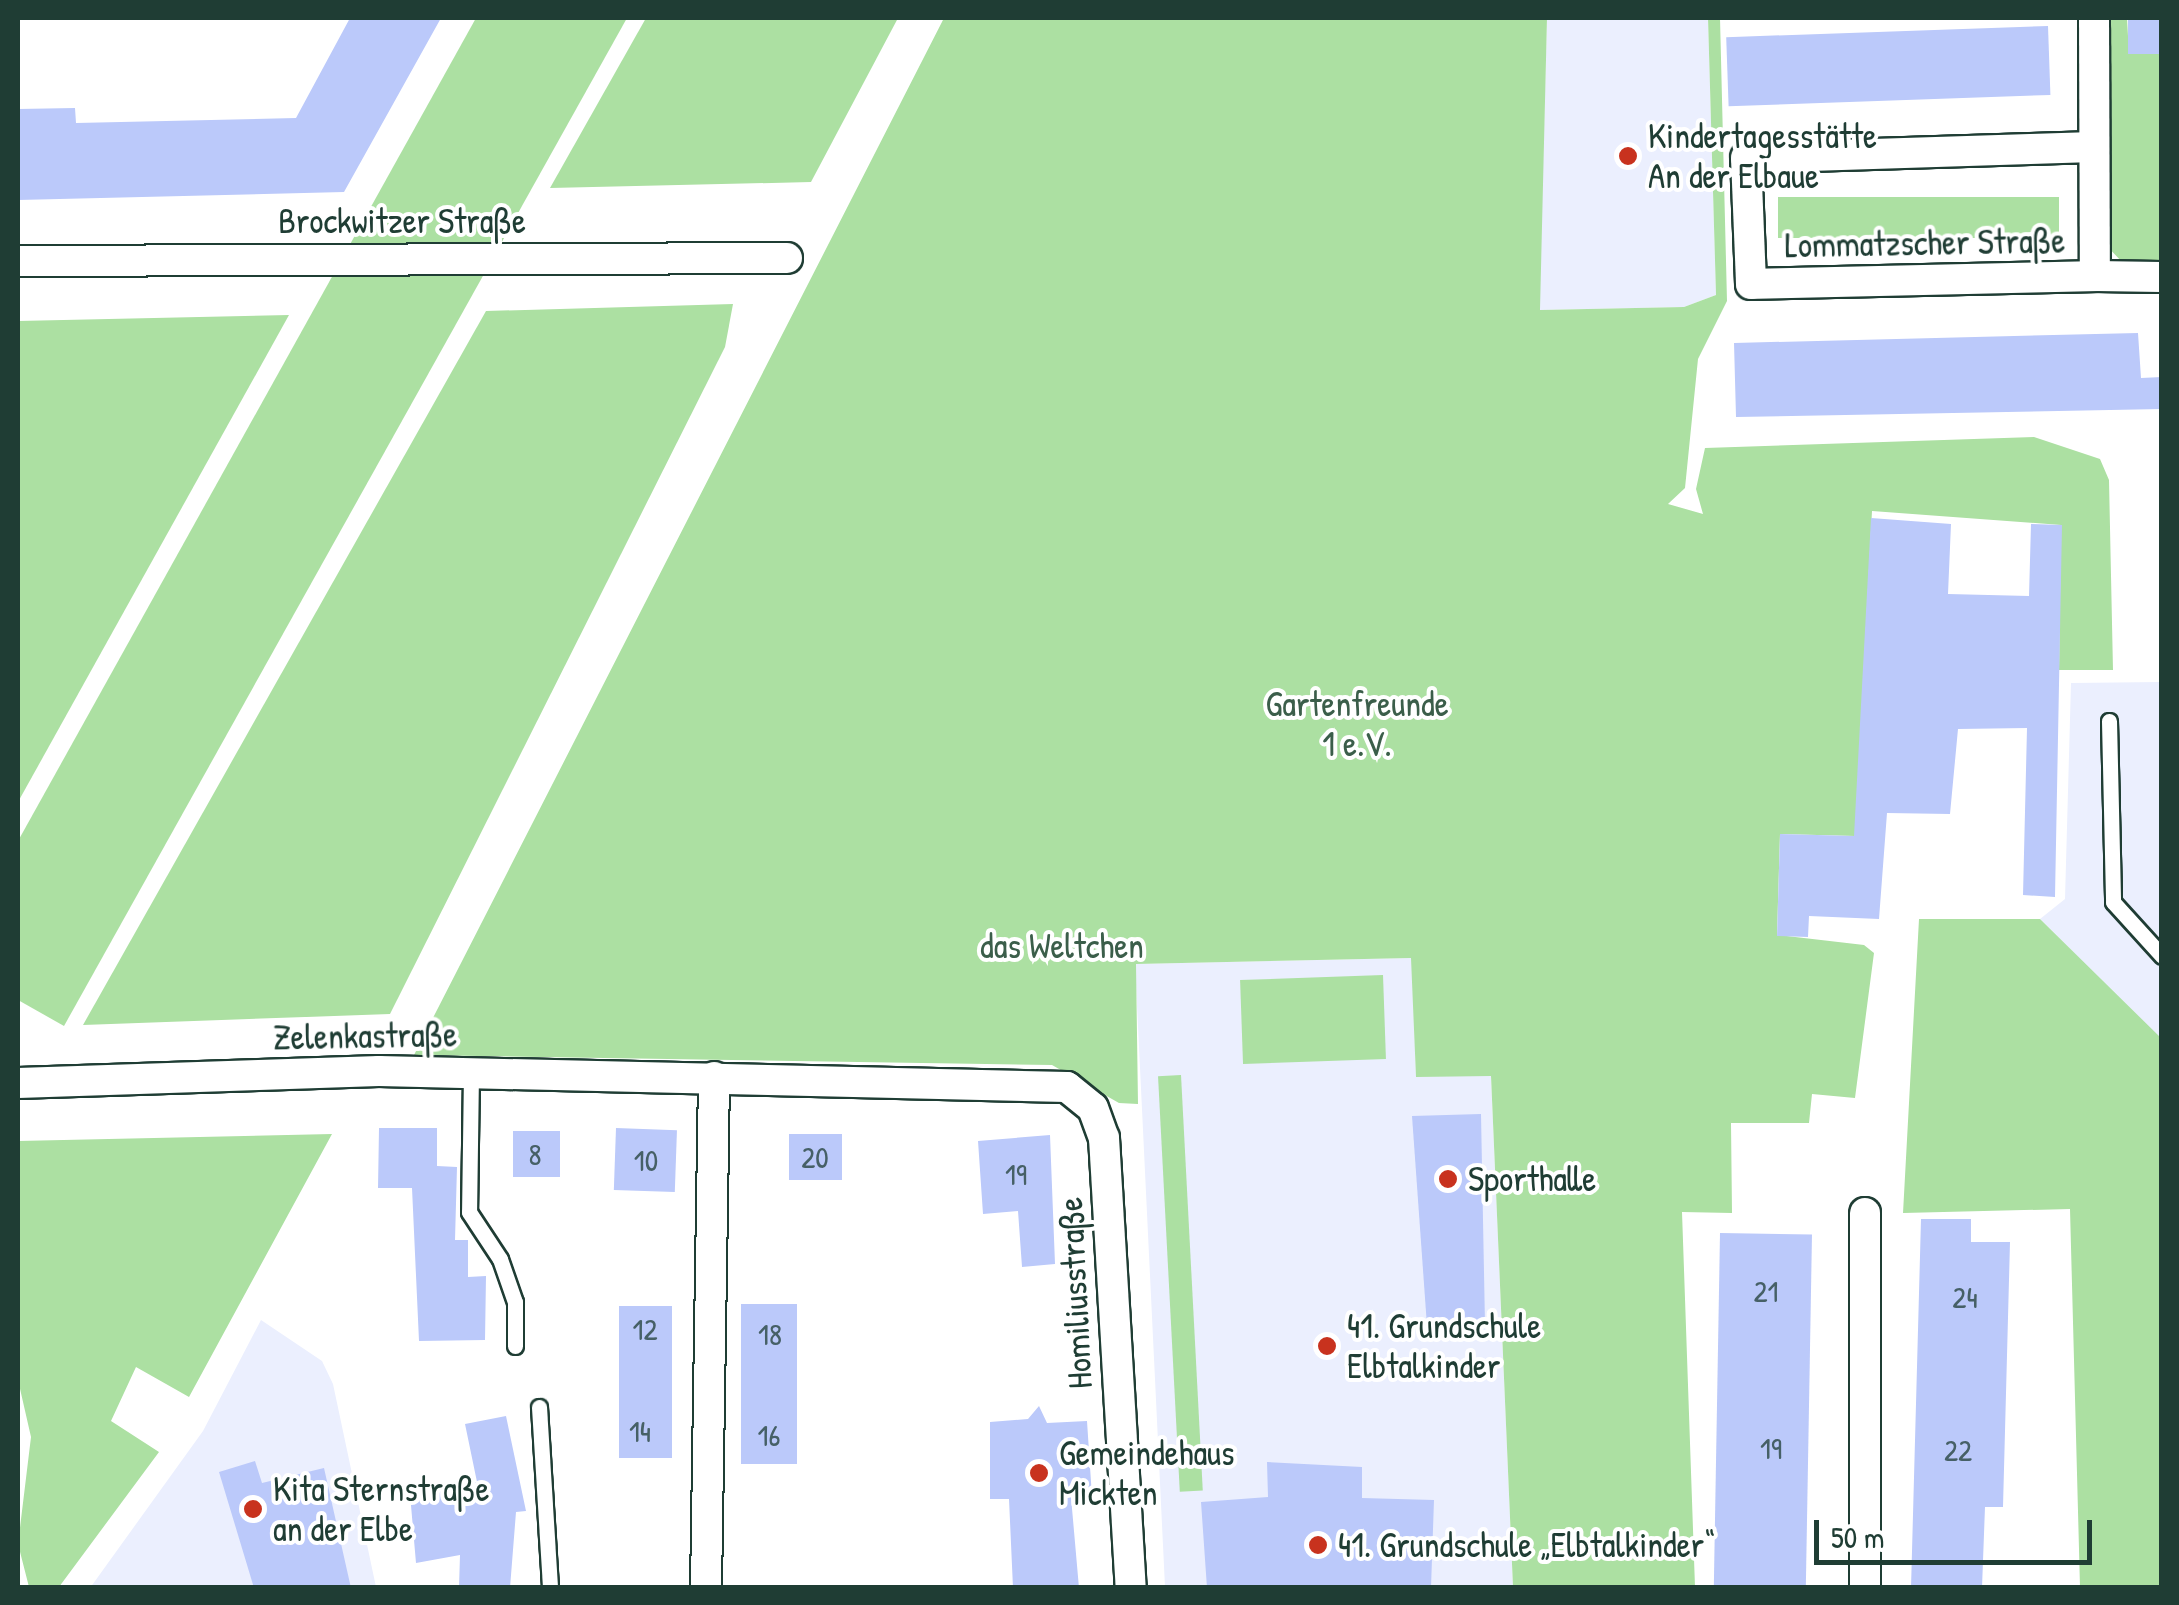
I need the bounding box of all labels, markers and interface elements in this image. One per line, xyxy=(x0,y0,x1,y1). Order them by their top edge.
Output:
place label: Kindertagesstätte An der Elbaue xyxy=(1648,115,1877,197)
marker: Kindertagesstätte An der Elbaue xyxy=(1617,145,1639,167)
street label: Brockwitzer Straße xyxy=(278,200,526,242)
street label: Lommatzscher Straße xyxy=(1784,220,2066,266)
park label: Gartenfreunde 1 e.V. xyxy=(1265,683,1449,765)
park label: das Weltchen xyxy=(980,925,1144,967)
street label: Zelenkastraße xyxy=(273,1013,457,1059)
house number: 8 xyxy=(529,1136,541,1172)
house number: 20 xyxy=(801,1139,829,1175)
house number: 10 xyxy=(634,1142,658,1178)
house number: 19 xyxy=(1005,1156,1027,1192)
place label: Sporthalle xyxy=(1468,1158,1596,1200)
marker: Sporthalle xyxy=(1437,1168,1459,1190)
street label: Homiliusstraße xyxy=(1049,1196,1101,1390)
house number: 21 xyxy=(1754,1273,1778,1309)
house number: 24 xyxy=(1952,1279,1978,1315)
place label: 41. Grundschule Elbtalkinder xyxy=(1347,1305,1541,1387)
house number: 12 xyxy=(633,1311,657,1347)
house number: 18 xyxy=(758,1316,782,1352)
marker: 41. Grundschule Elbtalkinder xyxy=(1316,1335,1338,1357)
house number: 14 xyxy=(629,1413,651,1449)
house number: 16 xyxy=(758,1417,780,1453)
house number: 19 xyxy=(1760,1430,1782,1466)
place label: Gemeindehaus Mickten xyxy=(1059,1432,1235,1514)
house number: 22 xyxy=(1944,1432,1972,1468)
marker: Gemeindehaus Mickten xyxy=(1028,1462,1050,1484)
place label: Kita Sternstraße an der Elbe xyxy=(273,1468,489,1550)
marker: Kita Sternstraße an der Elbe xyxy=(242,1498,264,1520)
scale bar xyxy=(1819,1500,2096,1562)
text: 50 m xyxy=(1831,1517,1884,1557)
place label: 41. Grundschule „Elbtalkinder“ xyxy=(1338,1524,1715,1566)
marker: 41. Grundschule „Elbtalkinder“ xyxy=(1307,1534,1329,1556)

